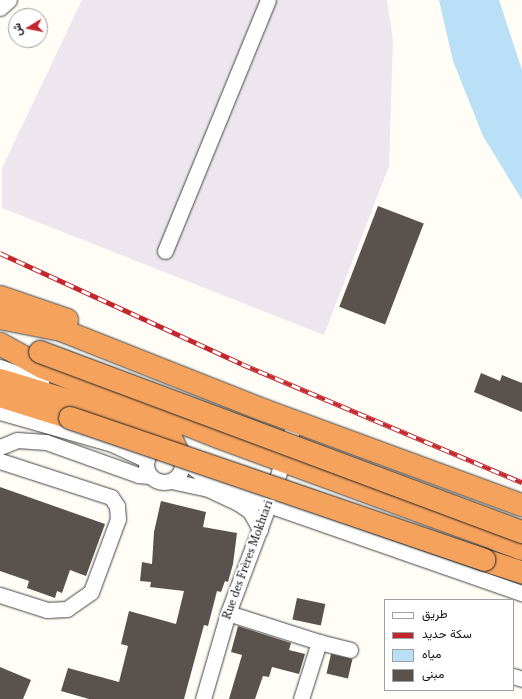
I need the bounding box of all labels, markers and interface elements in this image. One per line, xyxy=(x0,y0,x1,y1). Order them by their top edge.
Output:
north arrow xyxy=(8,8,48,48)
text: ش xyxy=(9,22,25,38)
street label: Rue des Frères Mokhtari xyxy=(221,499,275,621)
legend xyxy=(384,599,514,691)
text: طريق xyxy=(422,606,447,621)
text: سكة حديد xyxy=(422,626,472,641)
text: مياه xyxy=(422,646,441,661)
text: مبنى xyxy=(422,666,444,681)

